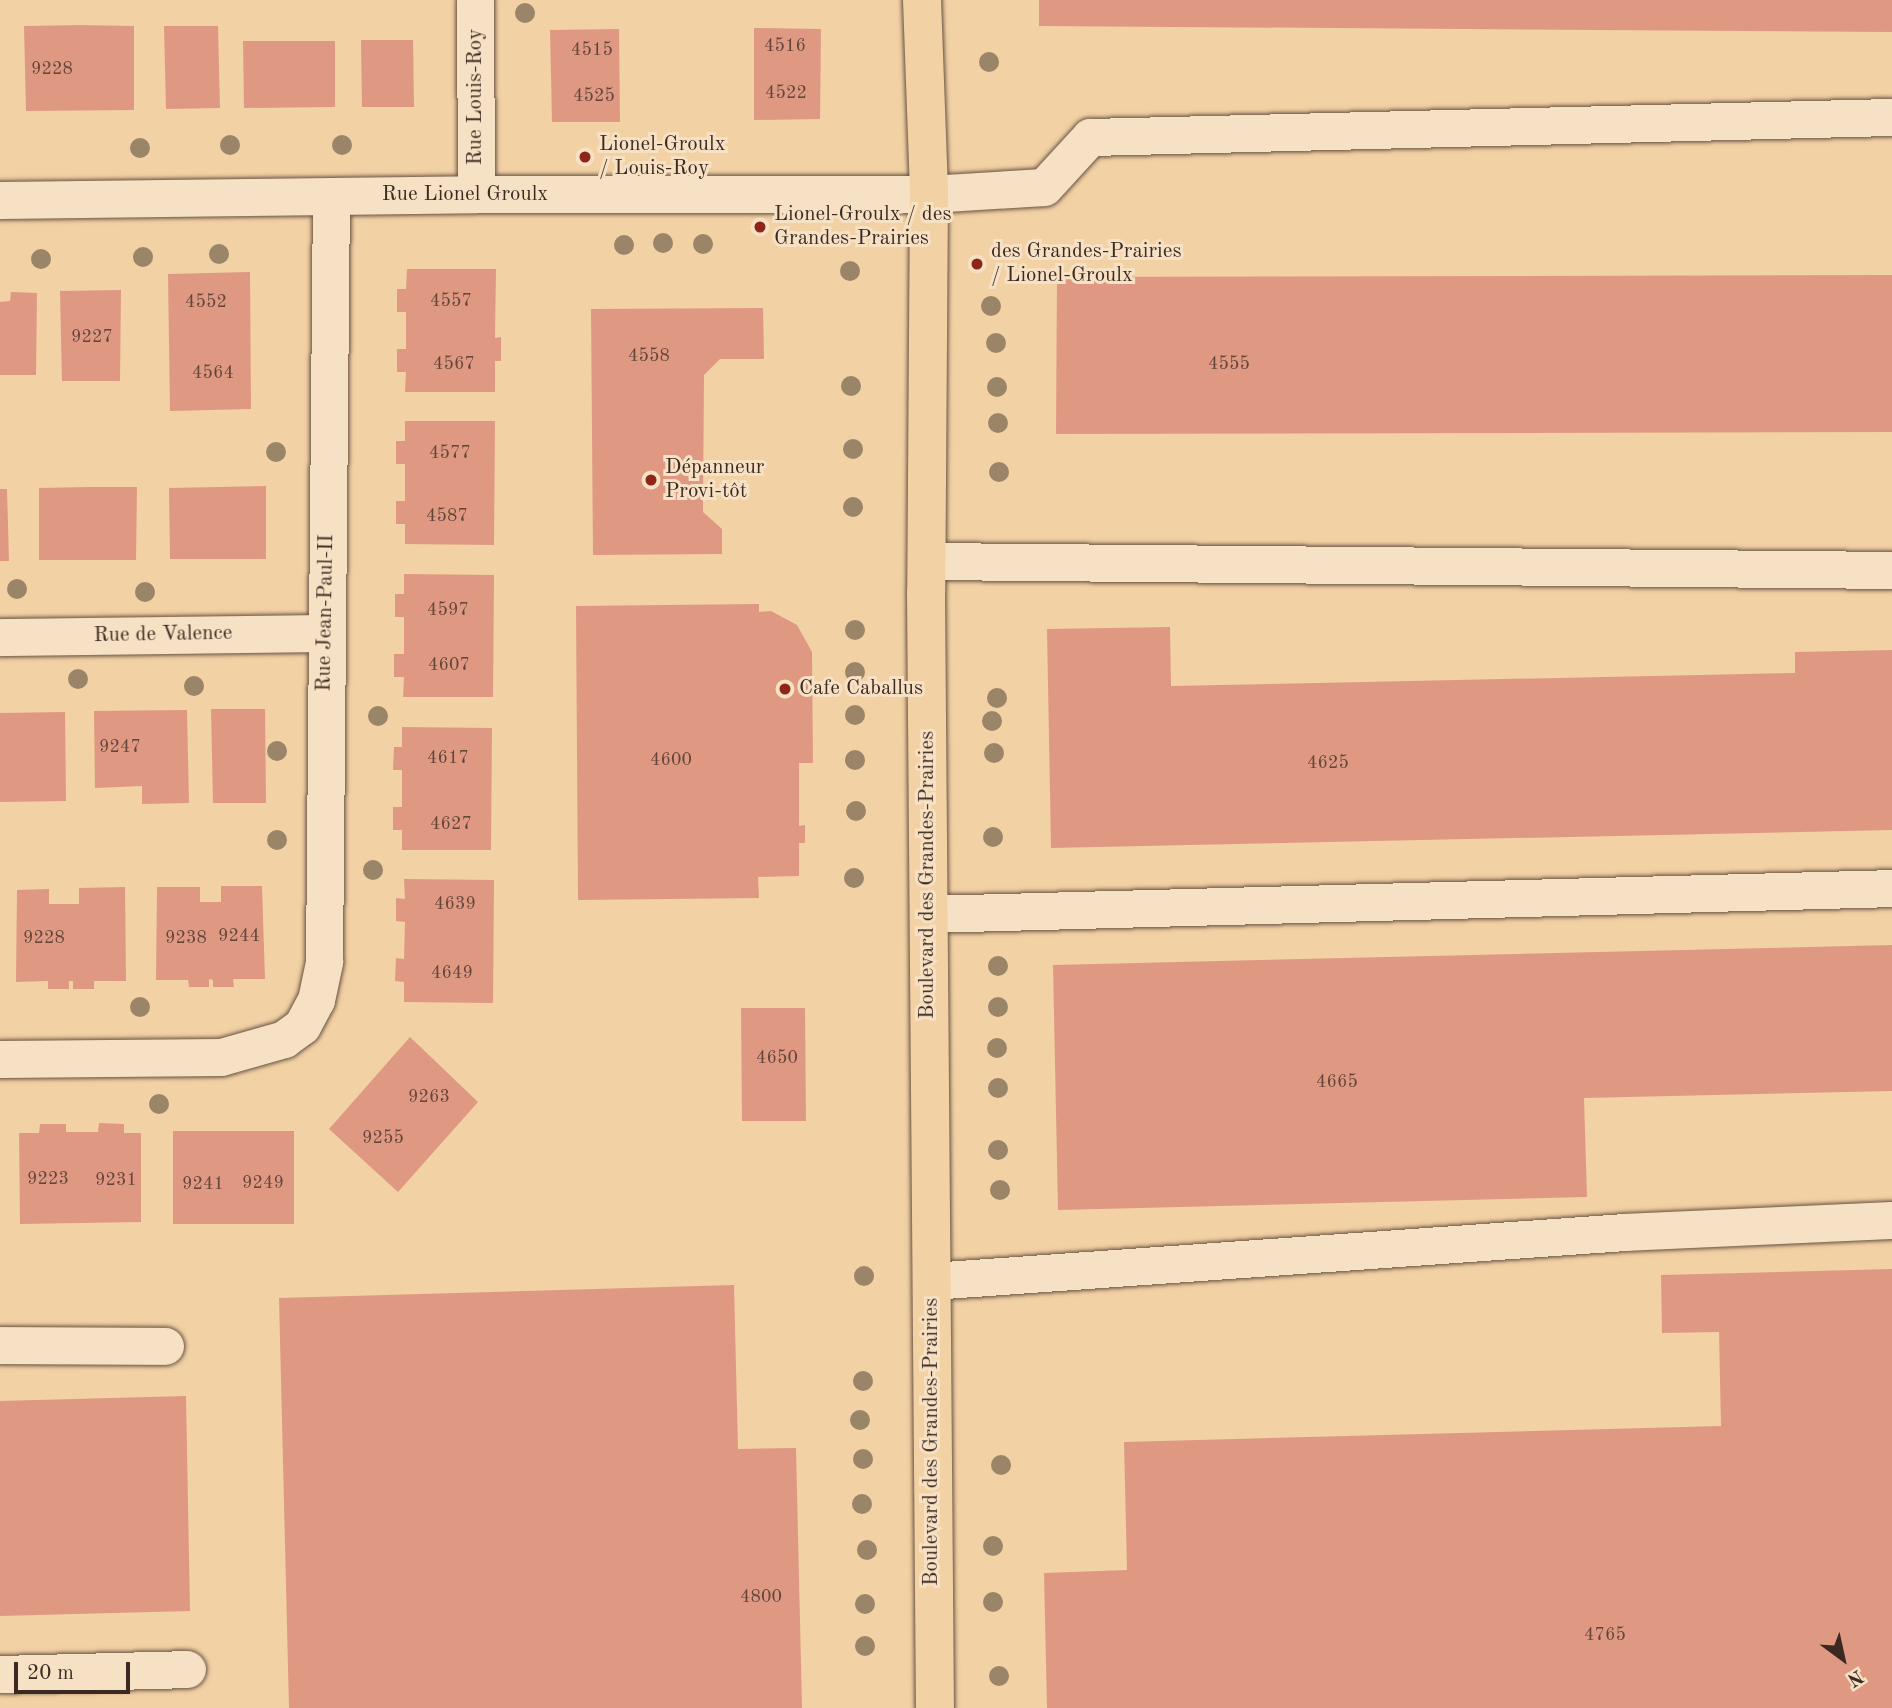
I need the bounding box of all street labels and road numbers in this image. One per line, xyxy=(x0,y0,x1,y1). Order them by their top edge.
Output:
street label: Rue Louis-Roy xyxy=(463,29,489,165)
street label: Rue Lionel Groulx xyxy=(382,182,548,208)
street label: Rue Jean-Paul-II xyxy=(312,534,340,692)
street label: Rue de Valence xyxy=(93,621,233,649)
street label: Boulevard des Grandes-Prairies xyxy=(915,731,941,1019)
street label: Boulevard des Grandes-Prairies xyxy=(919,1298,945,1586)

